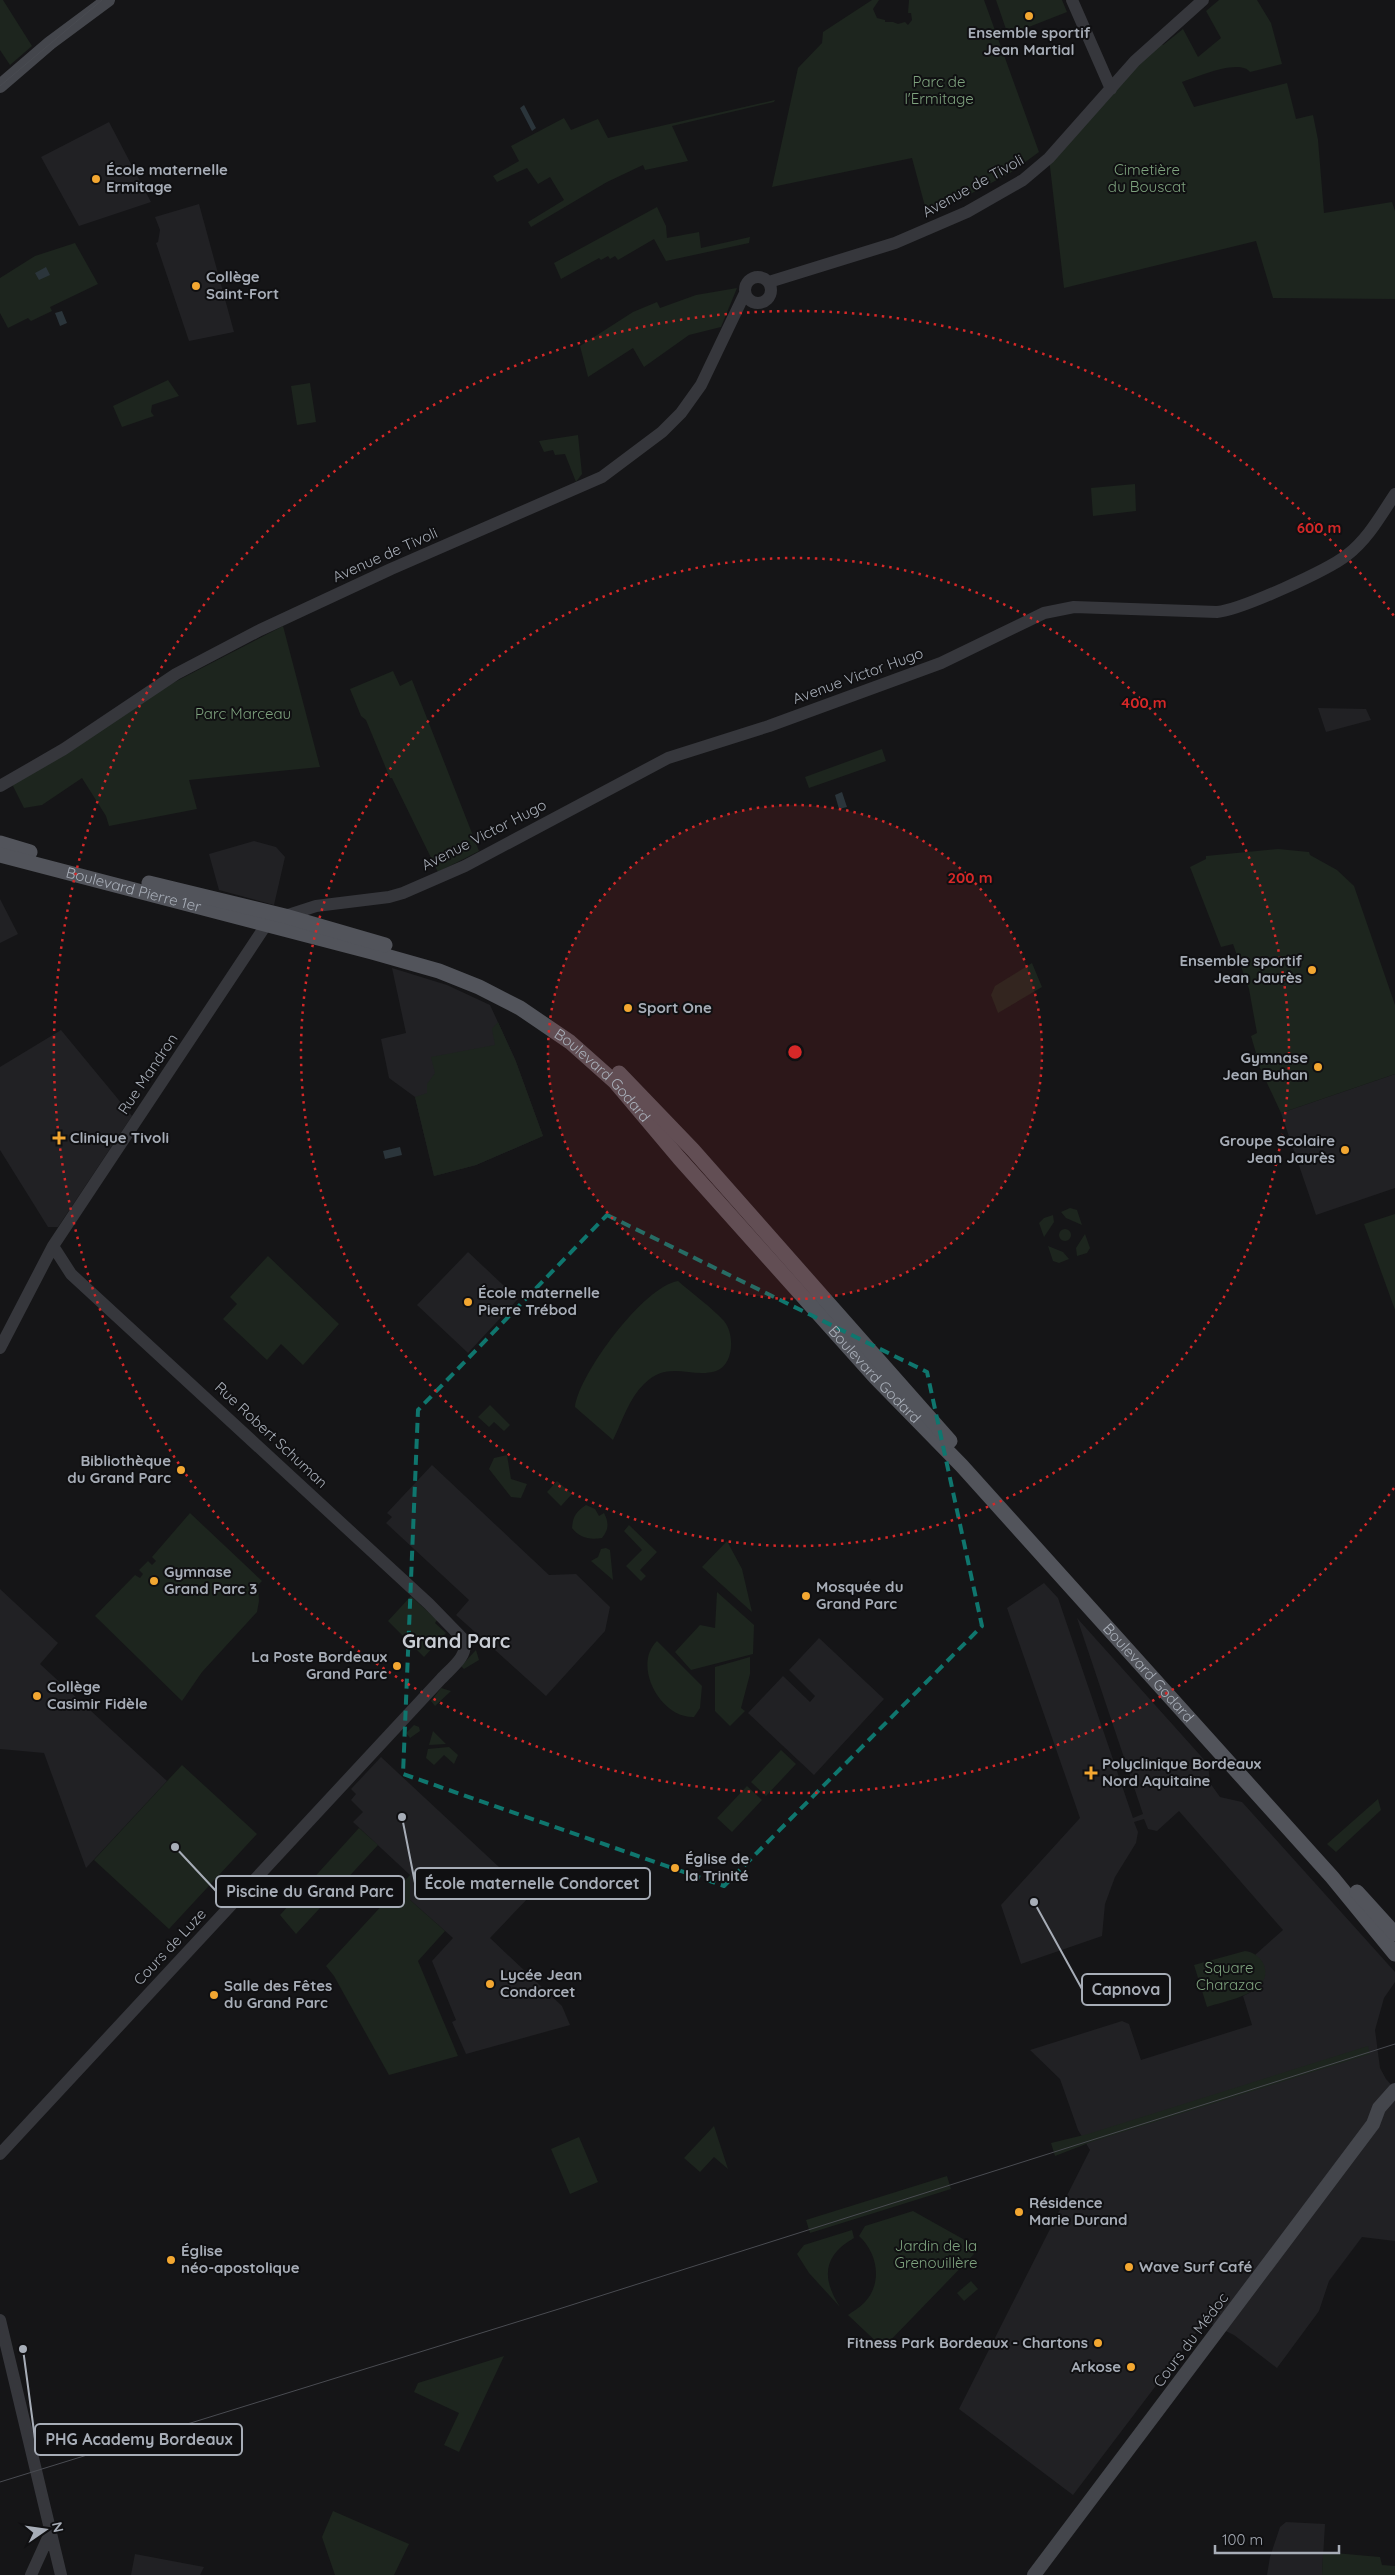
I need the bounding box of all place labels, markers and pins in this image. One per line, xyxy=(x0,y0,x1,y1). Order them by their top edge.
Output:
marker: Ensemble sportif Jean Martial xyxy=(1023,10,1035,22)
place label: Ensemble sportif Jean Martial xyxy=(968,23,1091,59)
place label: École maternelle Ermitage xyxy=(106,160,228,196)
marker: École maternelle Ermitage xyxy=(90,173,102,185)
place label: Collège Saint-Fort xyxy=(206,267,279,303)
marker: Collège Saint-Fort xyxy=(190,280,202,292)
place label: Ensemble sportif Jean Jaurès xyxy=(1179,951,1302,987)
marker: Ensemble sportif Jean Jaurès xyxy=(1306,964,1318,976)
place label: Sport One xyxy=(638,998,712,1017)
marker: Sport One xyxy=(622,1002,634,1014)
centre of rings xyxy=(786,1043,804,1061)
place label: Gymnase Jean Buhan xyxy=(1222,1048,1308,1084)
marker: Gymnase Jean Buhan xyxy=(1312,1061,1324,1073)
place label: Clinique Tivoli xyxy=(70,1128,169,1147)
marker: Clinique Tivoli xyxy=(52,1131,66,1145)
place label: Groupe Scolaire Jean Jaurès xyxy=(1220,1131,1335,1167)
marker: Groupe Scolaire Jean Jaurès xyxy=(1339,1144,1351,1156)
place label: École maternelle Pierre Trébod xyxy=(478,1283,600,1319)
marker: École maternelle Pierre Trébod xyxy=(462,1296,474,1308)
place label: Bibliothèque du Grand Parc xyxy=(67,1451,171,1487)
marker: Bibliothèque du Grand Parc xyxy=(175,1464,187,1476)
place label: Gymnase Grand Parc 3 xyxy=(164,1562,257,1598)
marker: Gymnase Grand Parc 3 xyxy=(148,1575,160,1587)
place label: Mosquée du Grand Parc xyxy=(816,1577,903,1613)
marker: Mosquée du Grand Parc xyxy=(800,1590,812,1602)
place label: La Poste Bordeaux Grand Parc xyxy=(251,1647,388,1683)
marker: La Poste Bordeaux Grand Parc xyxy=(391,1660,403,1672)
place label: Collège Casimir Fidèle xyxy=(47,1677,148,1713)
marker: Collège Casimir Fidèle xyxy=(31,1690,43,1702)
place label: Polyclinique Bordeaux Nord Aquitaine xyxy=(1102,1754,1262,1790)
marker: Polyclinique Bordeaux Nord Aquitaine xyxy=(1084,1766,1098,1780)
place label: Église de la Trinité xyxy=(685,1849,749,1885)
marker: Église de la Trinité xyxy=(669,1862,681,1874)
callout: École maternelle Condorcet xyxy=(415,1868,650,1899)
callout: Piscine du Grand Parc xyxy=(216,1876,404,1907)
place label: Lycée Jean Condorcet xyxy=(500,1965,582,2001)
callout: Capnova xyxy=(1082,1974,1170,2005)
place label: Salle des Fêtes du Grand Parc xyxy=(224,1976,332,2012)
marker: Lycée Jean Condorcet xyxy=(484,1978,496,1990)
marker: Salle des Fêtes du Grand Parc xyxy=(208,1989,220,2001)
place label: Résidence Marie Durand xyxy=(1029,2193,1127,2229)
marker: Résidence Marie Durand xyxy=(1013,2206,1025,2218)
place label: Église néo-apostolique xyxy=(181,2241,300,2277)
marker: Église néo-apostolique xyxy=(165,2254,177,2266)
place label: Wave Surf Café xyxy=(1139,2257,1253,2276)
marker: Wave Surf Café xyxy=(1123,2261,1135,2273)
place label: Fitness Park Bordeaux - Chartons xyxy=(847,2333,1088,2352)
marker: Fitness Park Bordeaux - Chartons xyxy=(1092,2337,1104,2349)
place label: Arkose xyxy=(1071,2357,1121,2376)
marker: Arkose xyxy=(1125,2361,1137,2373)
callout: PHG Academy Bordeaux xyxy=(35,2424,242,2455)

